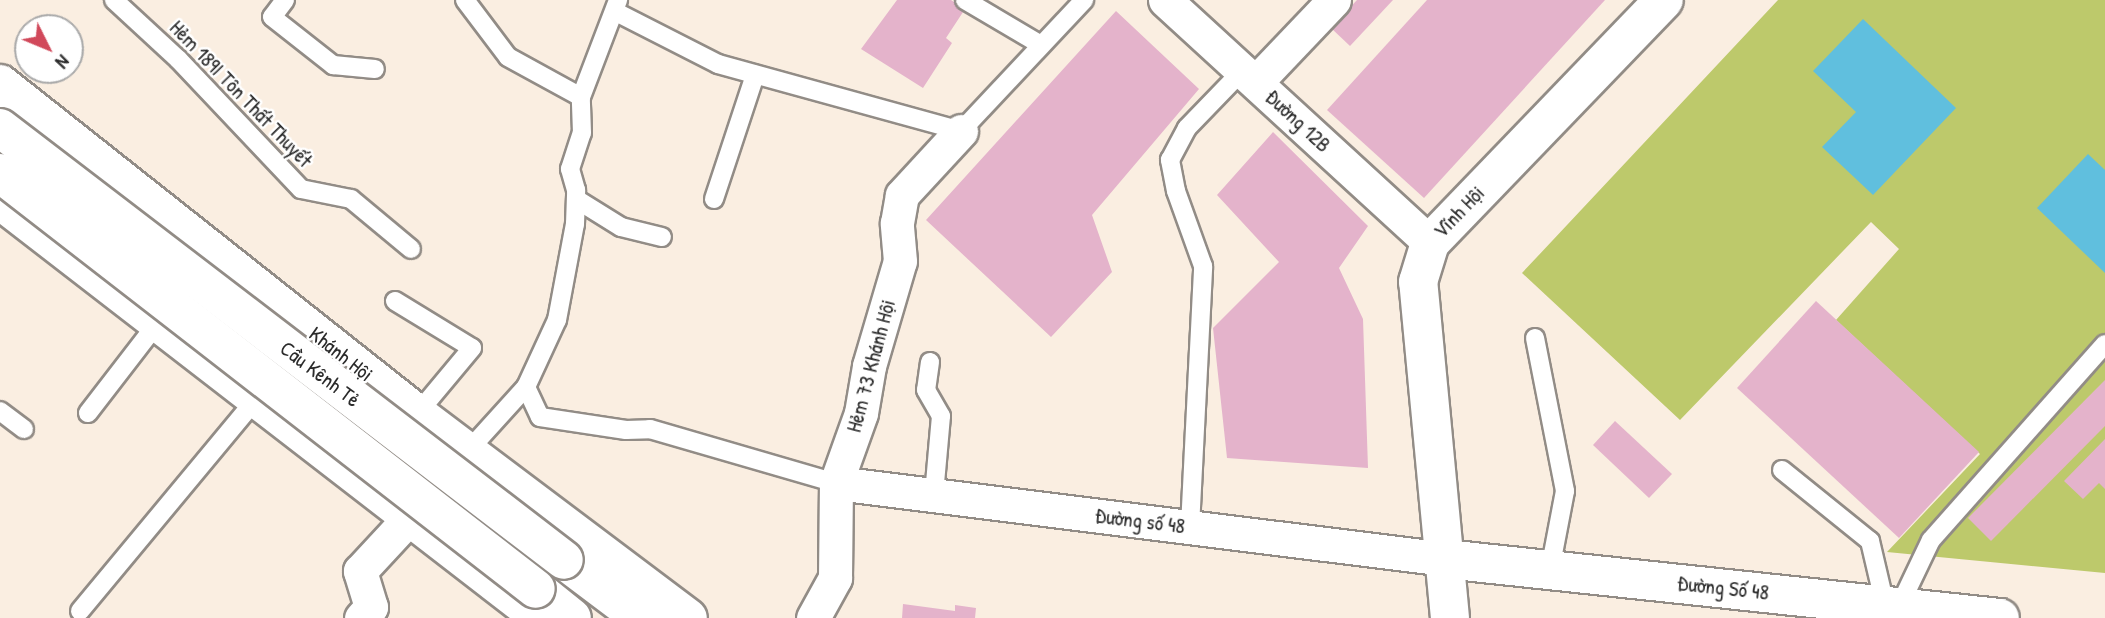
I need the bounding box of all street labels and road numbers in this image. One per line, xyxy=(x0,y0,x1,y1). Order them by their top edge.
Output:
street label: Hẻm 189I Tôn Thất Thuyết xyxy=(164,15,318,173)
street label: Đường 12B xyxy=(1260,84,1336,158)
street label: Vĩnh Hội xyxy=(1428,181,1490,243)
street label: Hẻm 73 Khánh Hội xyxy=(841,297,901,435)
street label: Khánh Hội xyxy=(304,321,378,387)
street label: Cầu Kênh Tẻ xyxy=(275,336,365,412)
street label: Đường số 48 xyxy=(1094,503,1186,539)
street label: Đường Số 48 xyxy=(1676,571,1770,605)

